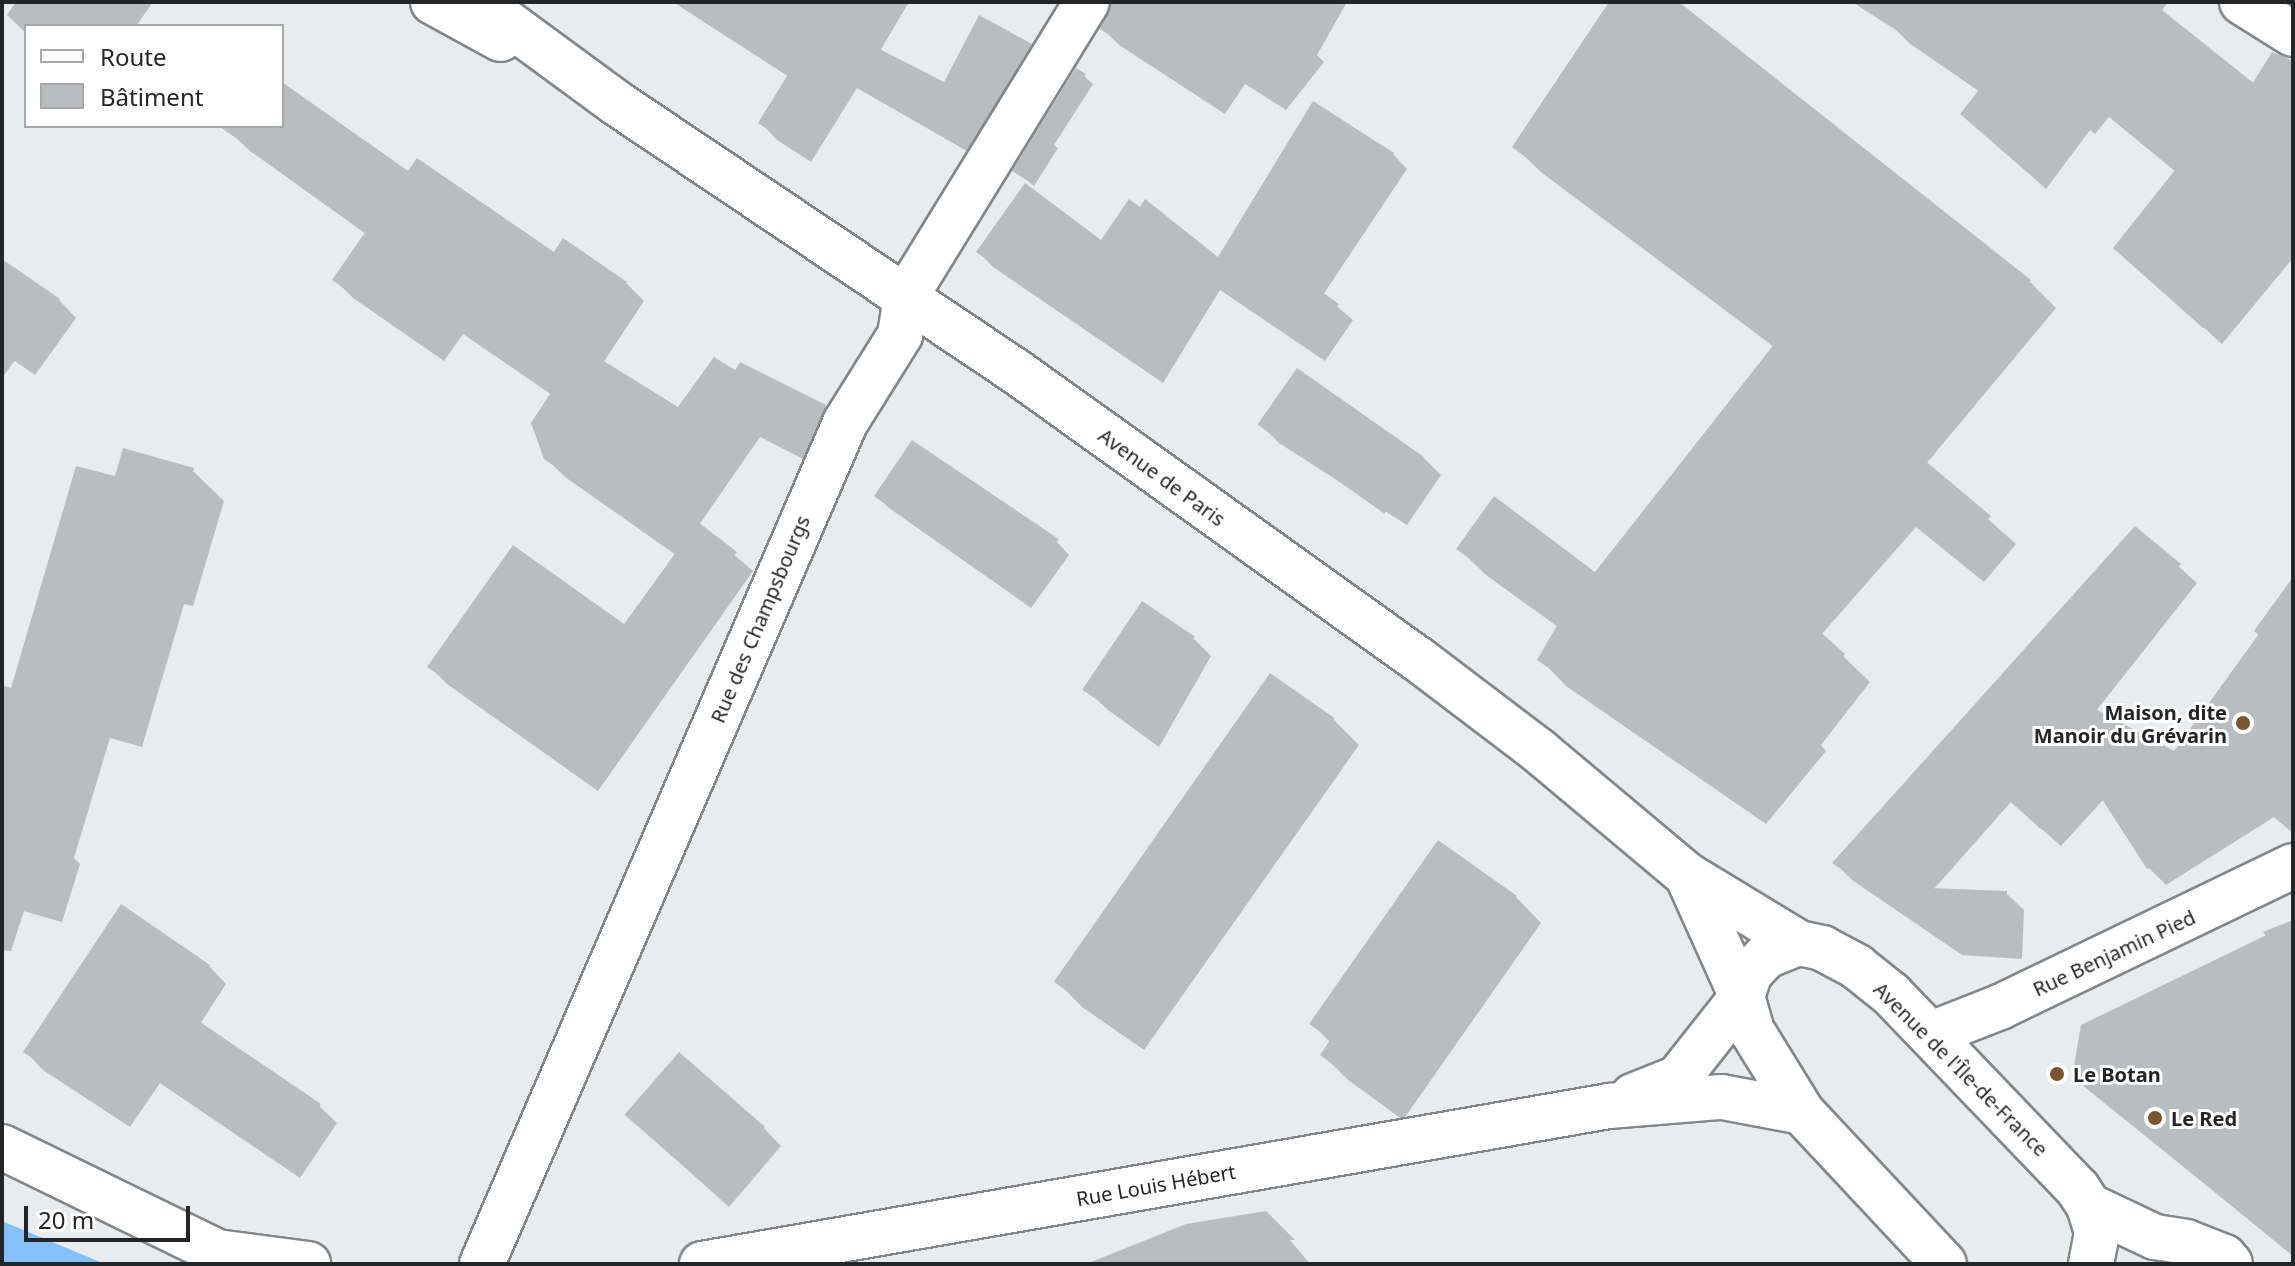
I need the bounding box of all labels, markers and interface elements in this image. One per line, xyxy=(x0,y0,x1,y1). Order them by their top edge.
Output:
legend xyxy=(24,24,284,128)
text: Route xyxy=(100,40,166,73)
text: Bâtiment xyxy=(100,80,203,113)
street label: Avenue de Paris xyxy=(1094,423,1230,531)
street label: Rue des Champsbourgs xyxy=(705,512,815,726)
place label: Maison, dite Manoir du Grévarin xyxy=(2034,700,2227,747)
marker: Maison, dite Manoir du Grévarin xyxy=(2234,714,2252,732)
street label: Rue Benjamin Pied xyxy=(2029,905,2199,1001)
street label: Avenue de l'Île-de-France xyxy=(1869,977,2053,1161)
place label: Le Botan xyxy=(2073,1062,2161,1086)
marker: Le Botan xyxy=(2048,1065,2066,1083)
place label: Le Red xyxy=(2171,1106,2237,1130)
marker: Le Red xyxy=(2146,1109,2164,1127)
street label: Rue Louis Hébert xyxy=(1074,1159,1238,1211)
scale bar xyxy=(28,1190,194,1240)
text: 20 m xyxy=(38,1203,94,1236)

